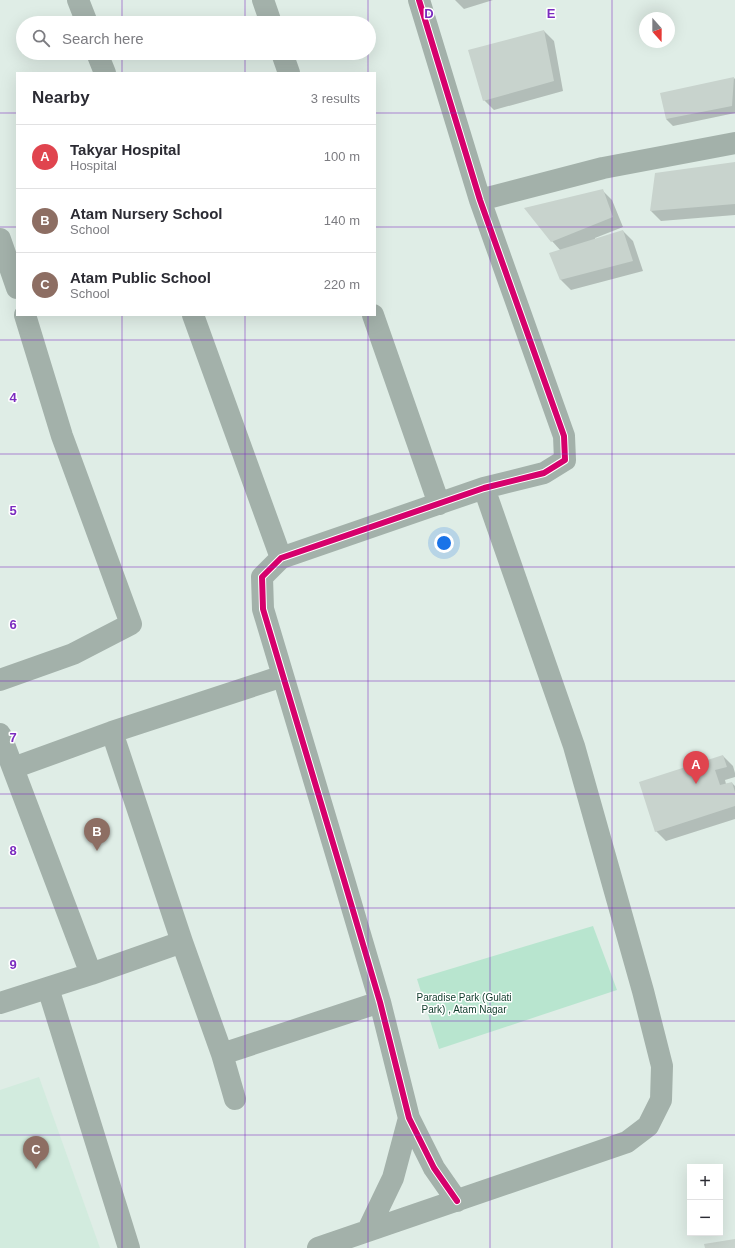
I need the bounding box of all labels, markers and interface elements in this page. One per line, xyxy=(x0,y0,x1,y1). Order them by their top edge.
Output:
text: D xyxy=(424,6,434,21)
text: E xyxy=(547,6,556,21)
north arrow xyxy=(639,12,675,48)
search box xyxy=(16,16,376,60)
icon: search xyxy=(30,27,52,49)
text: Search here xyxy=(62,30,144,47)
text: Nearby xyxy=(32,88,90,107)
text: 3 results xyxy=(311,91,360,106)
text: Takyar Hospital xyxy=(70,141,181,158)
text: A xyxy=(40,149,50,164)
text: 100 m xyxy=(324,149,360,164)
text: Hospital xyxy=(70,158,117,173)
text: Atam Nursery School xyxy=(70,205,223,222)
text: B xyxy=(40,213,50,228)
text: 140 m xyxy=(324,213,360,228)
text: School xyxy=(70,222,110,237)
text: Atam Public School xyxy=(70,269,211,286)
text: C xyxy=(40,277,50,292)
text: 220 m xyxy=(324,277,360,292)
text: School xyxy=(70,286,110,301)
text: 4 xyxy=(9,390,17,405)
text: 5 xyxy=(9,503,17,518)
your location xyxy=(434,533,454,553)
text: 6 xyxy=(9,617,17,632)
text: 7 xyxy=(9,730,17,745)
pin: A xyxy=(683,751,709,784)
pin: B xyxy=(84,818,110,851)
text: 8 xyxy=(9,843,17,858)
text: 9 xyxy=(9,957,17,972)
park label: Paradise Park (Gulati Park) , Atam Nagar xyxy=(416,992,512,1015)
pin: C xyxy=(23,1136,49,1169)
map controls xyxy=(687,1164,723,1236)
button: + xyxy=(687,1164,723,1200)
button: − xyxy=(687,1200,723,1236)

